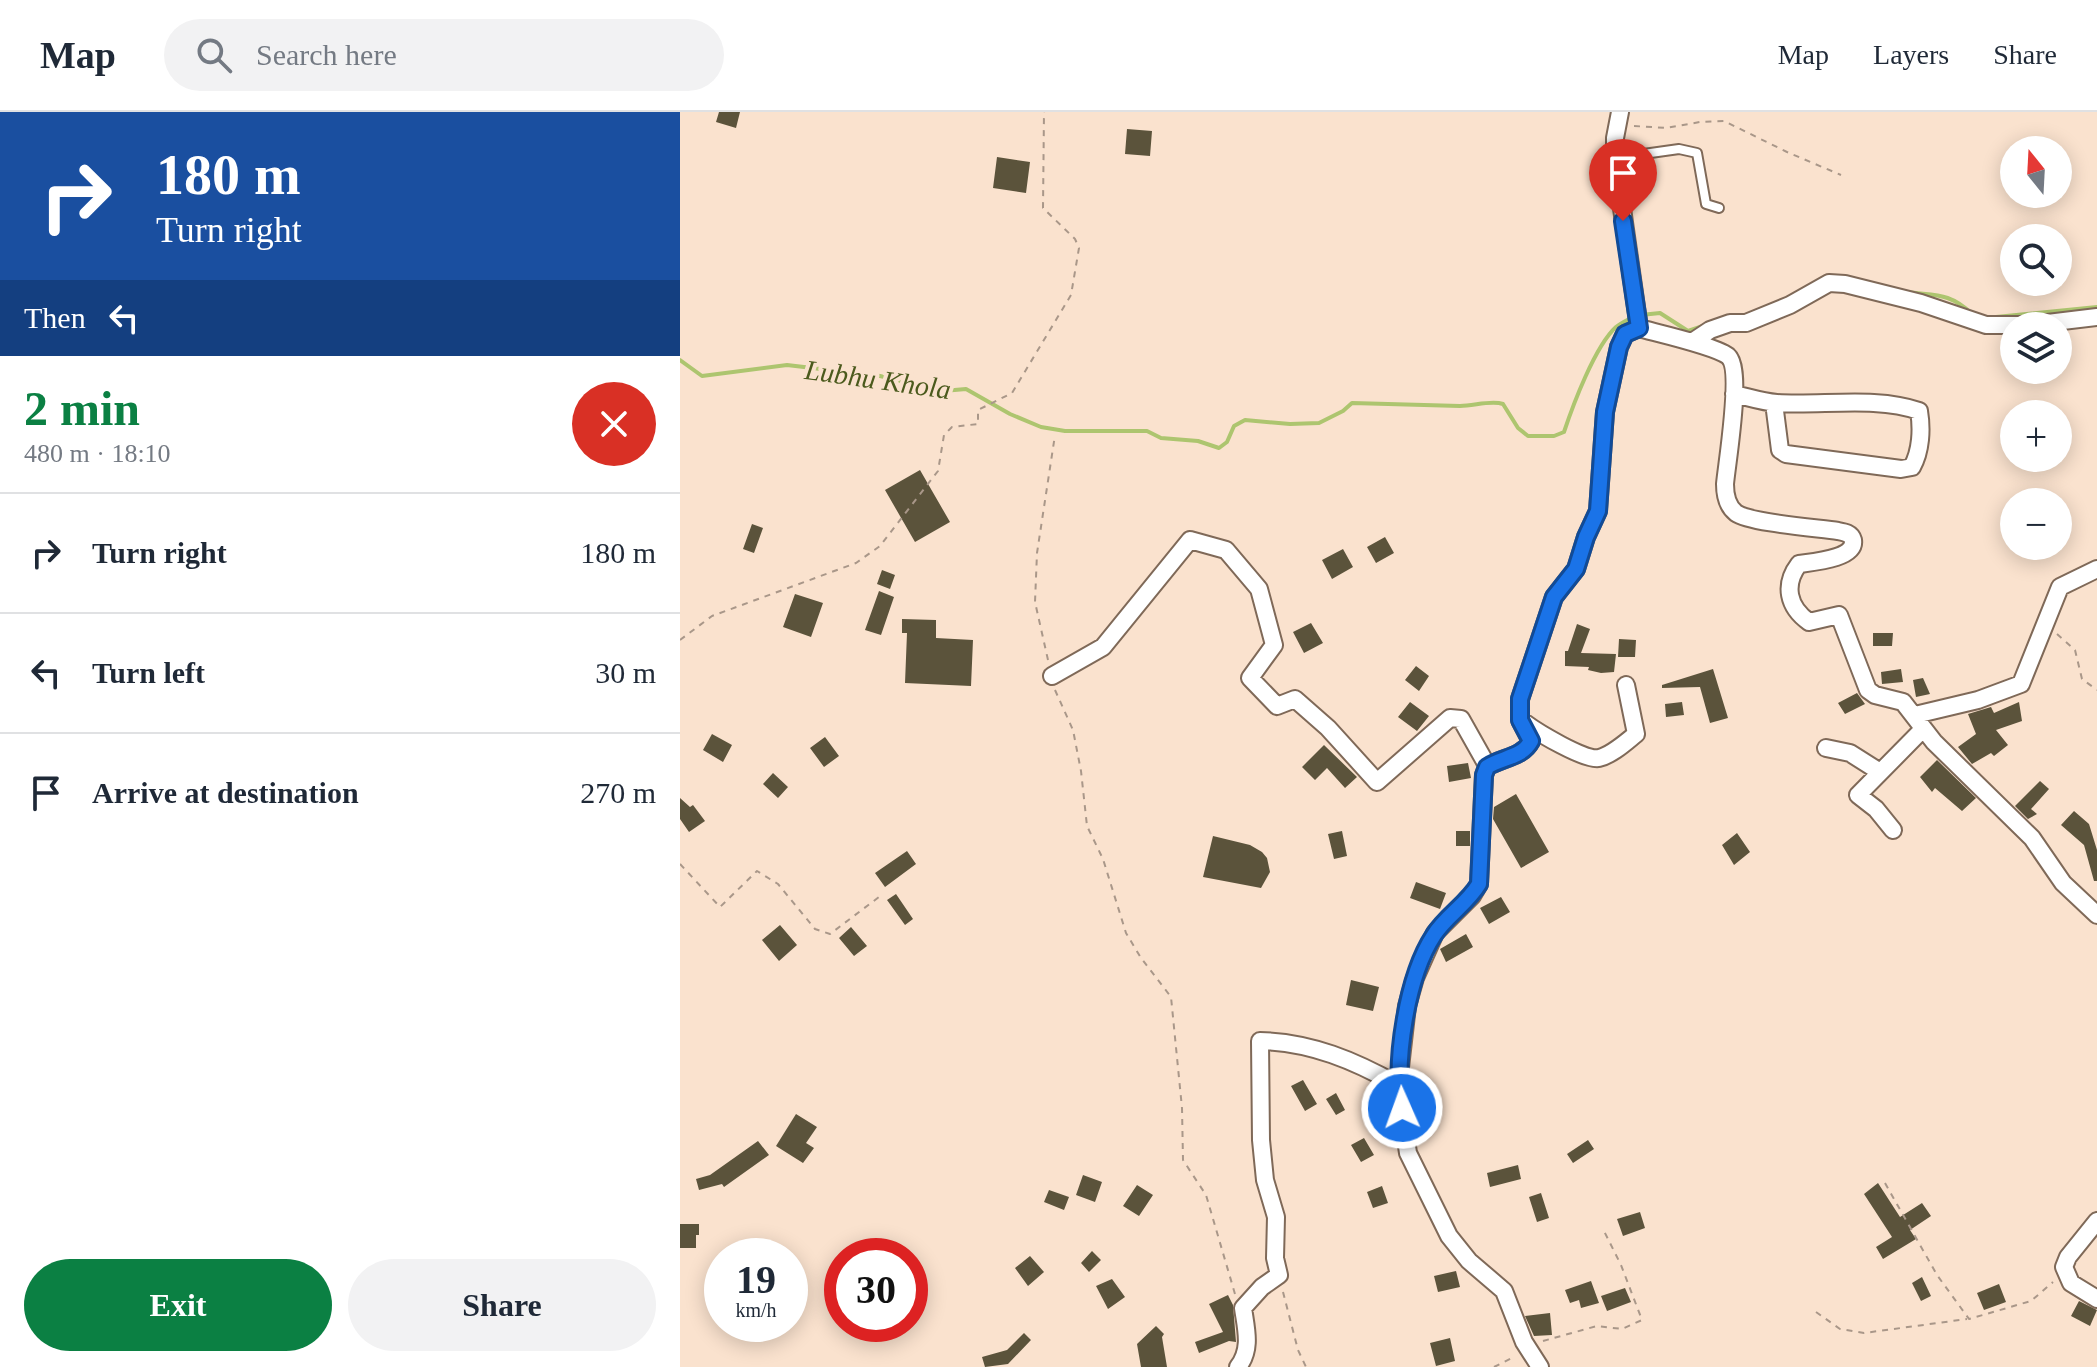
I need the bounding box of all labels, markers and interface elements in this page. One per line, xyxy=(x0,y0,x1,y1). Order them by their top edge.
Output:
search box xyxy=(164,19,724,91)
icon: search xyxy=(192,33,236,77)
text: Map xyxy=(40,34,116,76)
text: Search here xyxy=(256,38,397,71)
text: Map xyxy=(1778,39,1829,70)
text: Layers xyxy=(1873,39,1949,70)
text: Share xyxy=(1993,39,2057,70)
north arrow xyxy=(2000,136,2072,208)
map controls xyxy=(2000,136,2072,560)
pin xyxy=(1589,139,1657,221)
icon: right xyxy=(24,144,128,248)
text: 180 m xyxy=(156,144,301,206)
icon: arrive xyxy=(1601,151,1645,195)
text: Turn right xyxy=(156,210,302,250)
button: search xyxy=(2000,224,2072,296)
icon: left xyxy=(102,296,146,340)
text: Then xyxy=(24,301,86,334)
button: layers xyxy=(2000,312,2072,384)
water label: Lubhu Khola xyxy=(802,354,953,405)
text: 2 min xyxy=(24,382,140,435)
button: close xyxy=(572,382,656,466)
button: + xyxy=(2000,400,2072,472)
text: 480 m · 18:10 xyxy=(24,439,171,468)
button: − xyxy=(2000,488,2072,560)
icon: right xyxy=(24,531,68,575)
text: Turn right xyxy=(92,536,227,569)
text: 180 m xyxy=(580,536,656,569)
icon: left xyxy=(24,651,68,695)
text: Turn left xyxy=(92,656,205,689)
text: 30 m xyxy=(595,656,656,689)
icon: arrive xyxy=(24,771,68,815)
text: Arrive at destination xyxy=(92,776,359,809)
text: 270 m xyxy=(580,776,656,809)
position arrow xyxy=(1360,1066,1444,1150)
speed limit sign: 30 xyxy=(824,1238,928,1342)
text: 19 xyxy=(736,1257,776,1302)
button: Exit xyxy=(24,1259,332,1351)
button: Share xyxy=(348,1259,656,1351)
text: km/h xyxy=(735,1299,777,1321)

